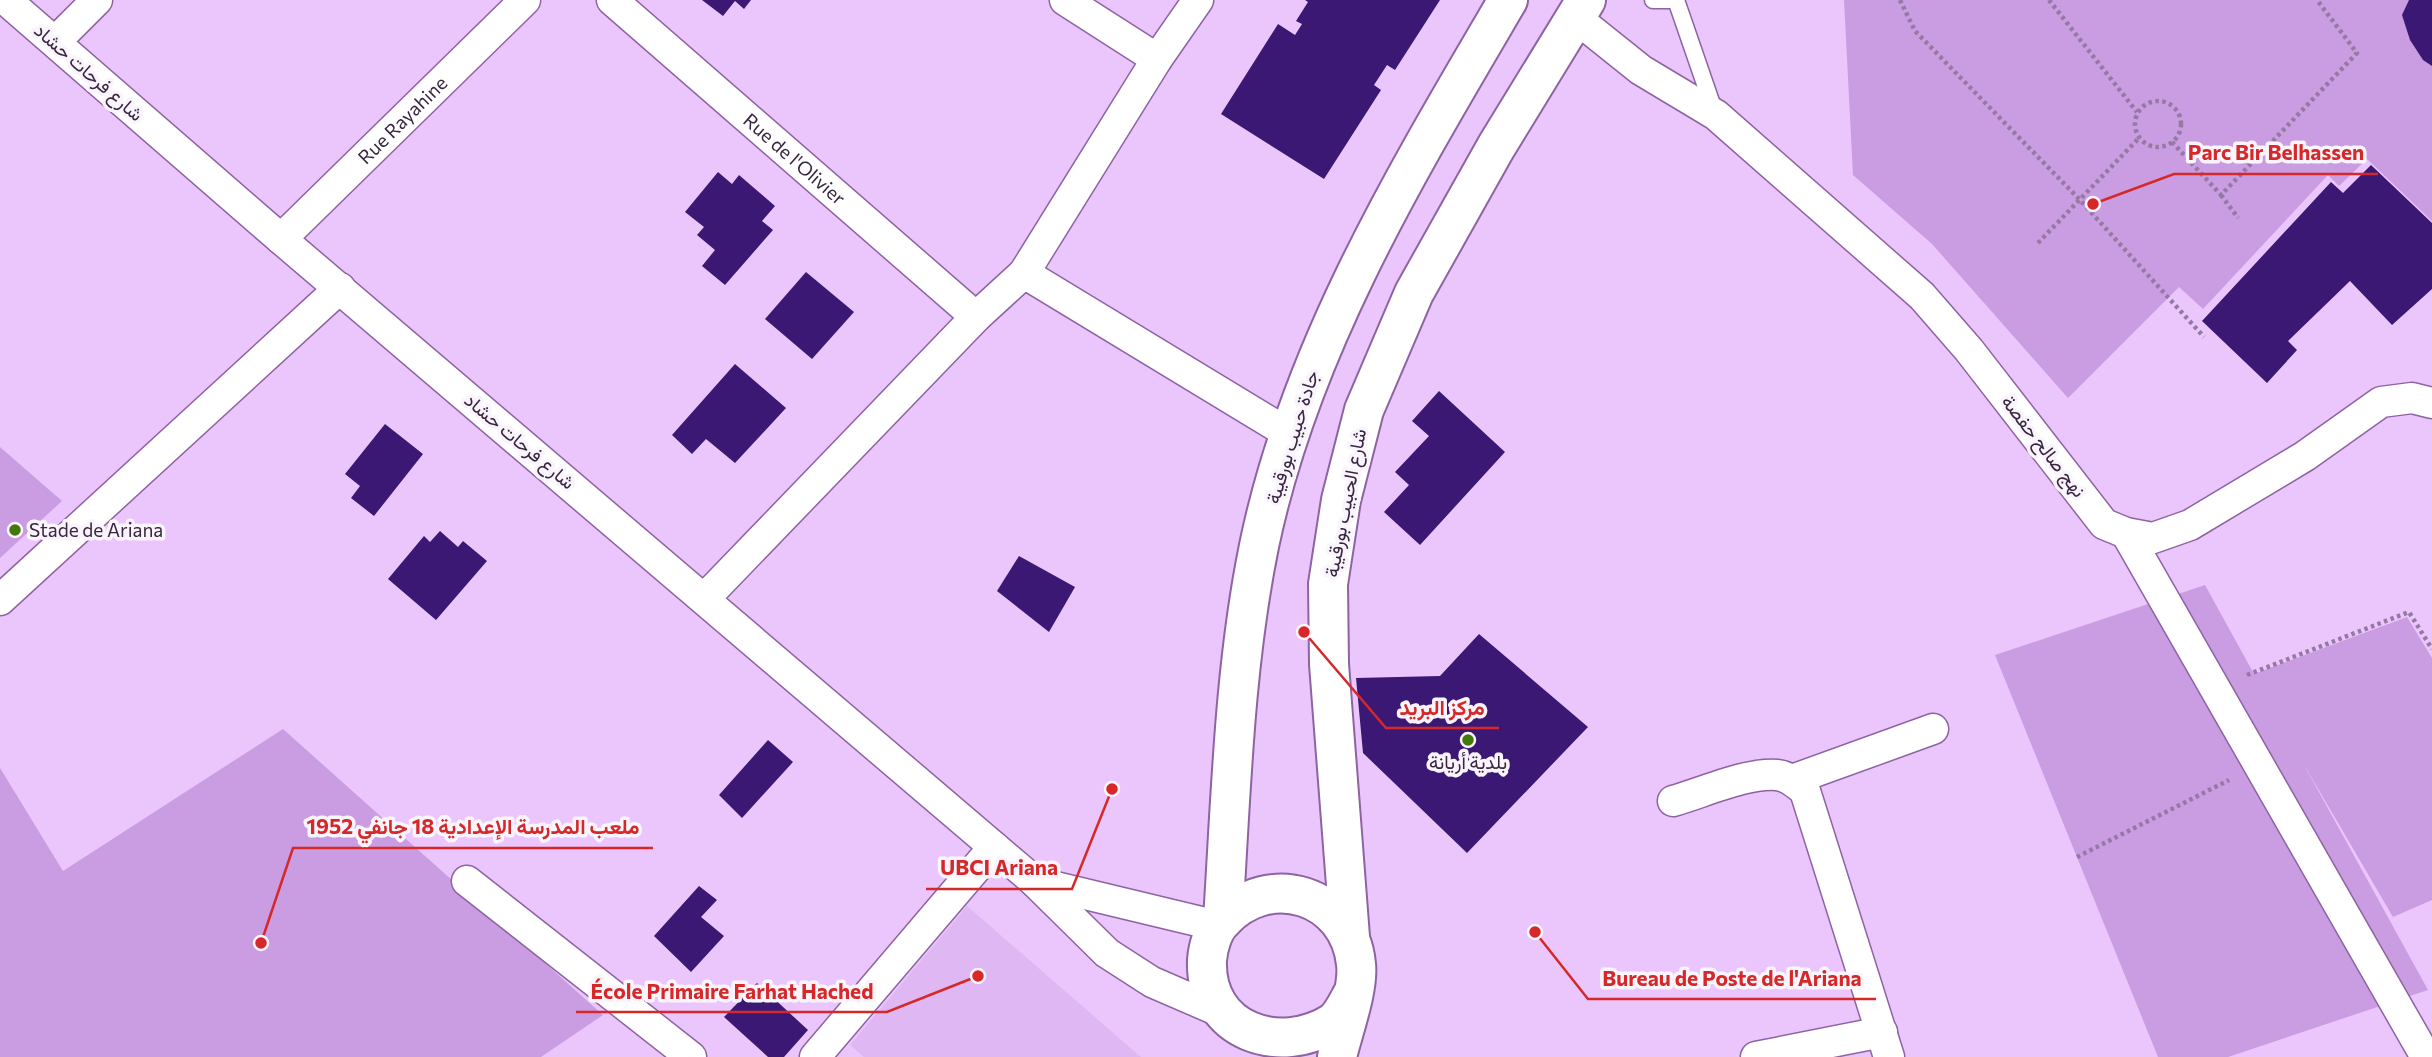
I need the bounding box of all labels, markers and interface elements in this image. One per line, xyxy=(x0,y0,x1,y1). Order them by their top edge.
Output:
street label: شارع فرحات حشاد xyxy=(29,18,149,127)
street label: Rue Rayahine xyxy=(353,71,451,168)
street label: Rue de l'Olivier xyxy=(739,108,851,209)
callout: Parc Bir Belhassen xyxy=(2174,132,2378,174)
text: Parc Bir Belhassen xyxy=(2188,139,2364,164)
street label: جادة حبيب بورقيبة xyxy=(1260,367,1324,507)
street label: شارع فرحات حشاد xyxy=(459,388,580,495)
street label: نهج صالح حفصة xyxy=(1995,390,2091,503)
street label: شارع الحبيب بورقيبة xyxy=(1319,427,1372,579)
place label: Stade de Ariana xyxy=(29,518,163,541)
marker: Stade de Ariana xyxy=(7,522,23,538)
callout: مركز البريد xyxy=(1386,686,1499,728)
text: مركز البريد xyxy=(1399,694,1485,721)
marker: بلدية أريانة xyxy=(1460,732,1476,748)
place label: بلدية أريانة xyxy=(1429,750,1507,774)
callout: ملعب المدرسة الإعدادية 18 جانفي 1952 xyxy=(293,806,653,848)
text: ملعب المدرسة الإعدادية 18 جانفي 1952 xyxy=(307,813,639,844)
callout: UBCI Ariana xyxy=(926,847,1072,889)
text: UBCI Ariana xyxy=(940,854,1058,879)
callout: Bureau de Poste de l'Ariana xyxy=(1588,957,1876,999)
text: Bureau de Poste de l'Ariana xyxy=(1602,965,1862,990)
callout: École Primaire Farhat Hached xyxy=(576,970,887,1012)
text: École Primaire Farhat Hached xyxy=(591,978,873,1003)

